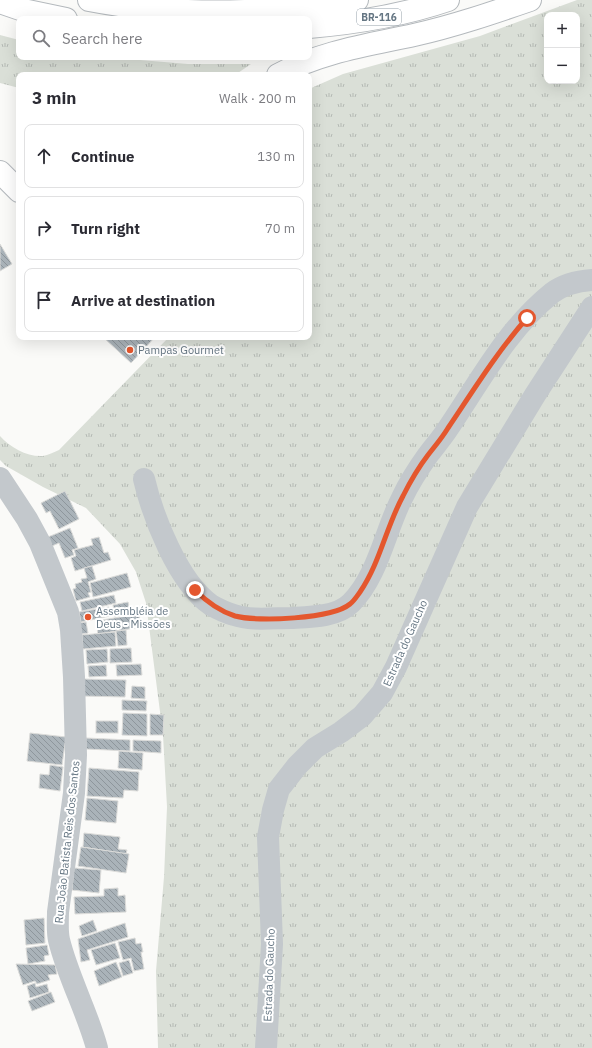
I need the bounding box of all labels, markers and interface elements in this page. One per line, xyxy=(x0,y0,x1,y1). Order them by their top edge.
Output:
road number: BR-116 xyxy=(357,9,401,25)
map controls xyxy=(544,12,580,84)
button: + xyxy=(544,12,580,48)
search box xyxy=(16,16,312,60)
icon: search xyxy=(30,27,52,49)
text: Search here xyxy=(62,29,142,48)
button: − xyxy=(544,48,580,84)
text: 3 min xyxy=(32,87,76,109)
text: Walk · 200 m xyxy=(219,90,296,107)
icon: ahead xyxy=(33,145,55,167)
text: Continue xyxy=(71,147,135,166)
text: 130 m xyxy=(257,148,295,165)
icon: right xyxy=(33,217,55,239)
text: Turn right xyxy=(71,219,140,238)
text: 70 m xyxy=(265,220,295,237)
icon: arrive xyxy=(33,289,55,311)
text: Arrive at destination xyxy=(71,291,215,310)
route start xyxy=(518,309,536,327)
place label: Pampas Gourmet xyxy=(138,343,224,357)
marker: Pampas Gourmet xyxy=(125,345,135,355)
route end xyxy=(186,581,204,599)
street label: Estrada do Gaucho xyxy=(380,598,430,688)
place label: Assembléia de Deus - Missões xyxy=(96,604,171,631)
marker: Assembléia de Deus - Missões xyxy=(83,612,93,622)
street label: Rua João Batista Reis dos Santos xyxy=(51,760,83,924)
street label: Estrada do Gaucho xyxy=(260,928,278,1022)

